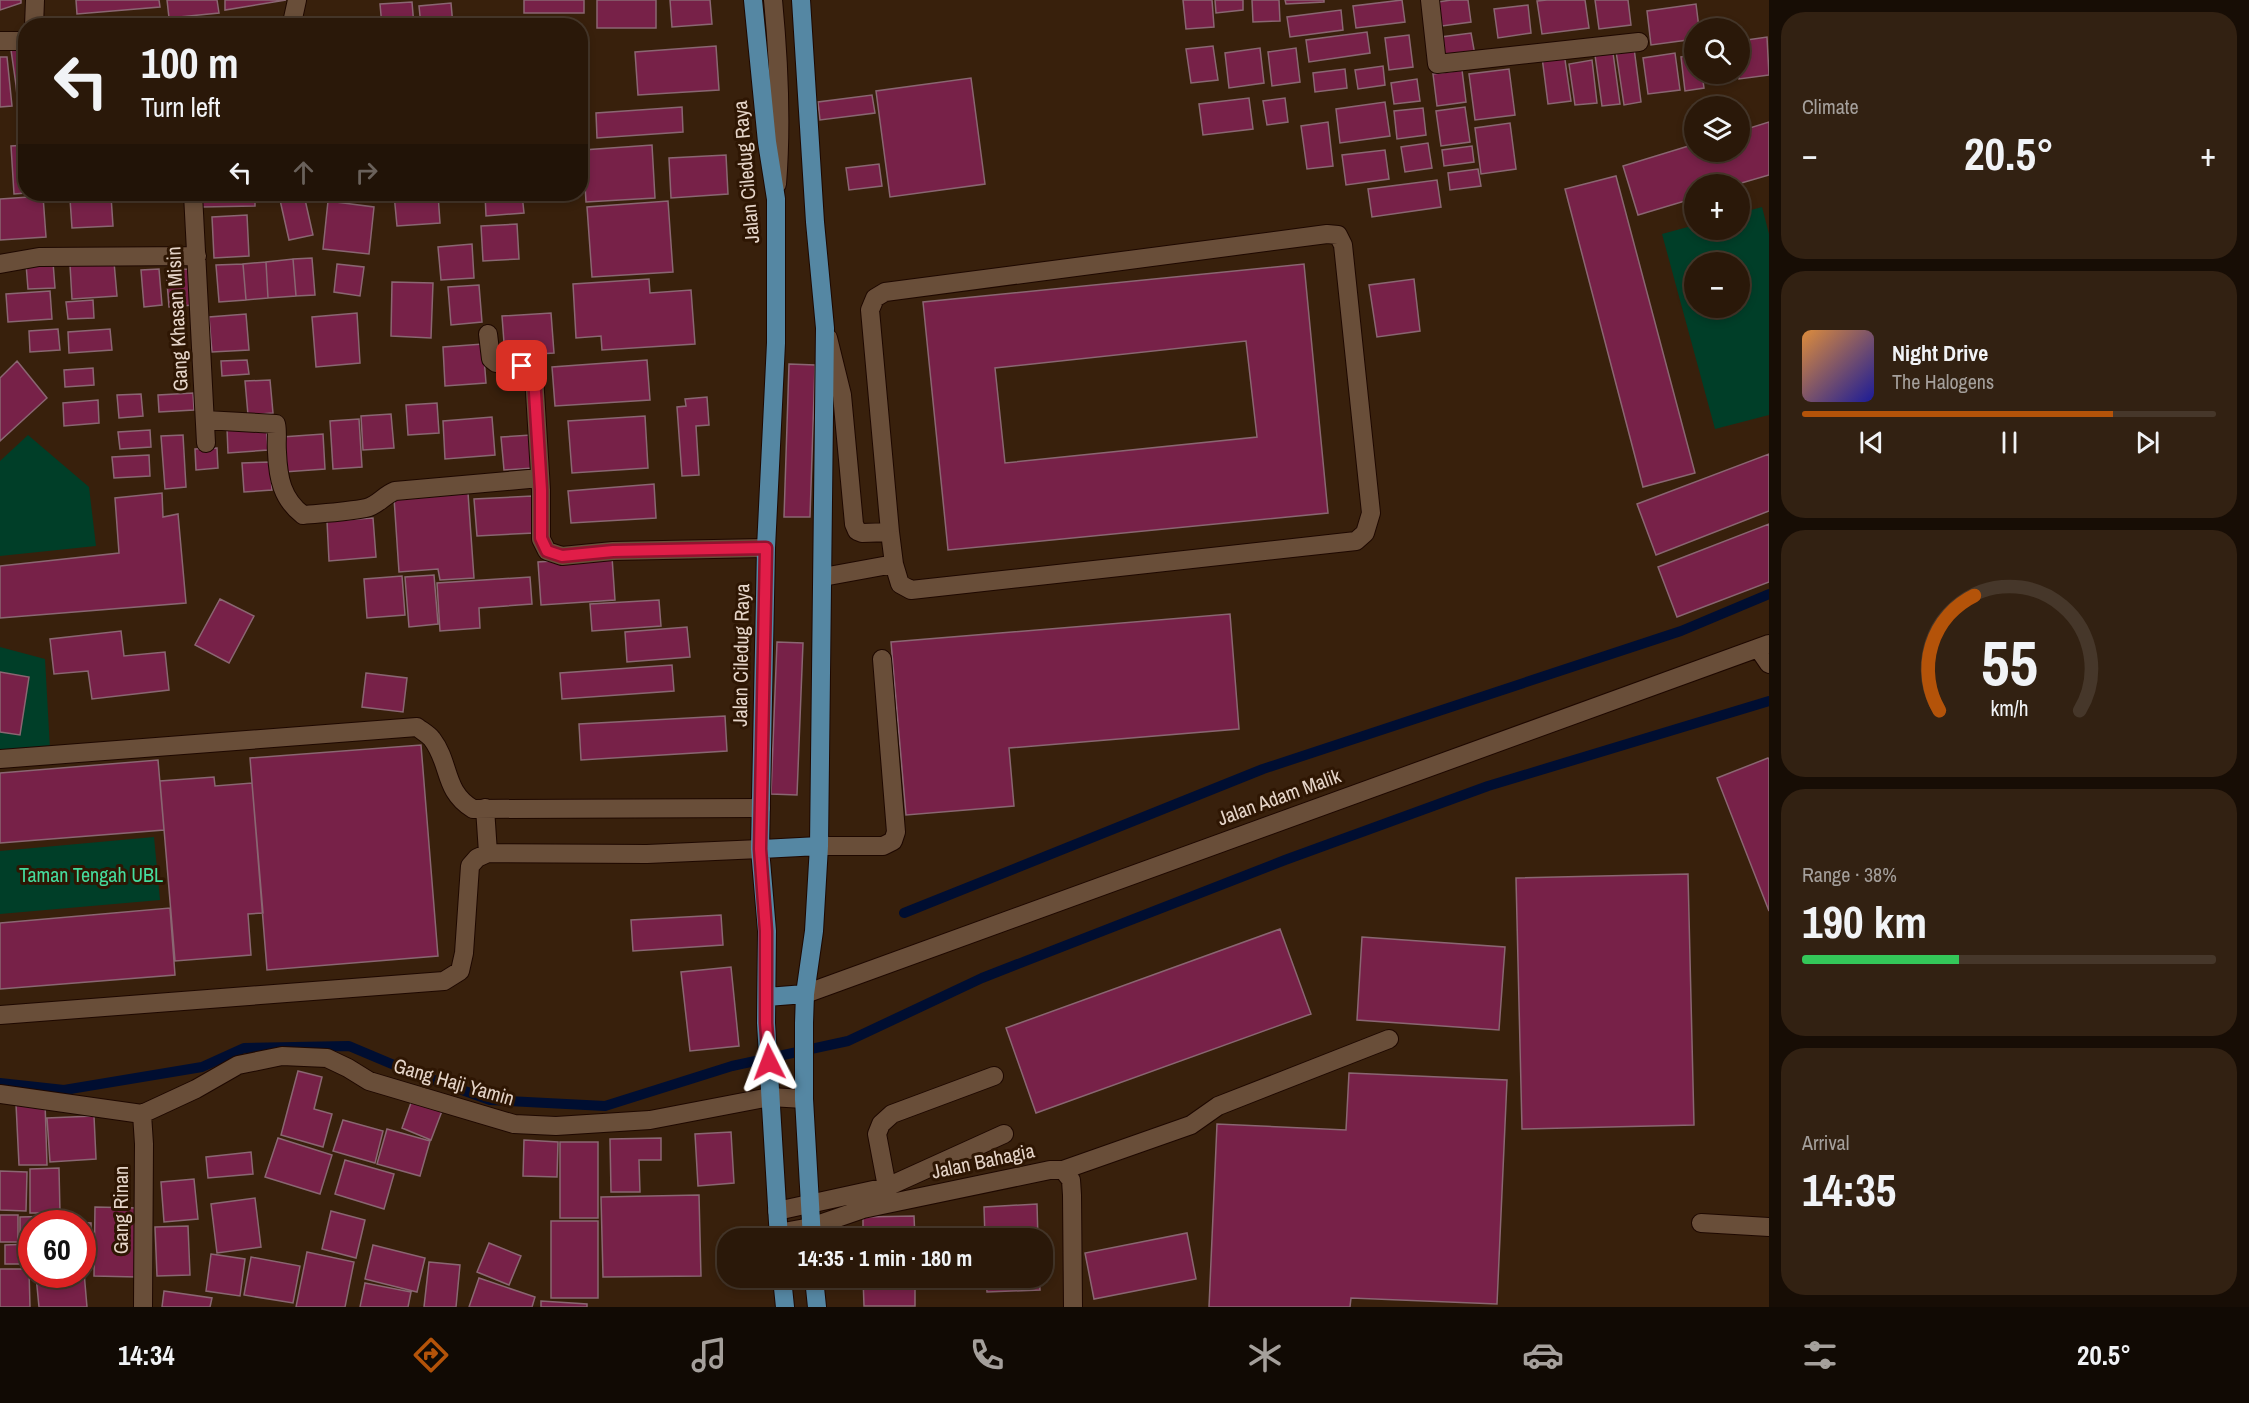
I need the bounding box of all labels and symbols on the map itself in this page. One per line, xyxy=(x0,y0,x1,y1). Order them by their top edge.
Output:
street label: Jalan Ciledug Raya xyxy=(726,100,765,245)
street label: Gang Khasan Misin xyxy=(159,246,194,392)
pin xyxy=(496,340,547,391)
street label: Jalan Ciledug Raya xyxy=(726,583,755,727)
street label: Jalan Adam Malik xyxy=(1213,761,1345,831)
park label: Taman Tengah UBL xyxy=(19,861,163,888)
position arrow xyxy=(737,1030,801,1094)
street label: Gang Haji Yamin xyxy=(391,1051,518,1112)
street label: Jalan Bahagia xyxy=(929,1136,1037,1185)
street label: Gang Rinan xyxy=(107,1166,134,1254)
speed limit sign: 60 xyxy=(18,1210,96,1288)

